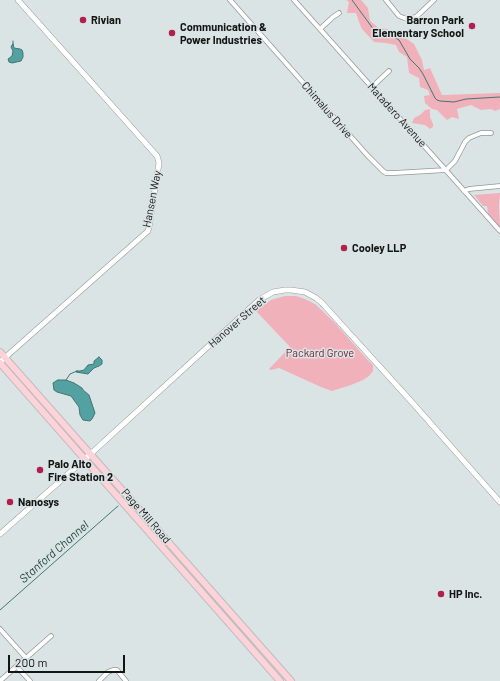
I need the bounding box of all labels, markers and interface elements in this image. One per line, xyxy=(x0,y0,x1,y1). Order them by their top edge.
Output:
place label: Rivian xyxy=(91,13,121,27)
place label: Barron Park Elementary School xyxy=(372,13,464,39)
marker: Rivian xyxy=(78,15,88,25)
place label: Communication & Power Industries xyxy=(180,20,267,46)
marker: Barron Park Elementary School xyxy=(467,21,477,31)
marker: Communication & Power Industries xyxy=(167,28,177,38)
street label: Chimalus Drive xyxy=(299,79,355,141)
street label: Matadero Avenue xyxy=(365,80,429,150)
street label: Hansen Way xyxy=(140,169,164,229)
place label: Cooley LLP xyxy=(352,241,406,255)
marker: Cooley LLP xyxy=(339,243,349,253)
street label: Hanover Street xyxy=(206,294,268,350)
park label: Packard Grove xyxy=(286,346,354,360)
place label: Palo Alto Fire Station 2 xyxy=(48,457,113,483)
marker: Palo Alto Fire Station 2 xyxy=(35,465,45,475)
street label: Page Mill Road xyxy=(119,486,173,546)
place label: Nanosys xyxy=(18,495,59,509)
marker: Nanosys xyxy=(5,497,15,507)
water label: Stanford Channel xyxy=(16,518,92,586)
place label: HP Inc. xyxy=(449,587,482,601)
marker: HP Inc. xyxy=(436,589,446,599)
scale bar xyxy=(10,647,127,673)
text: 200 m xyxy=(15,655,47,669)

